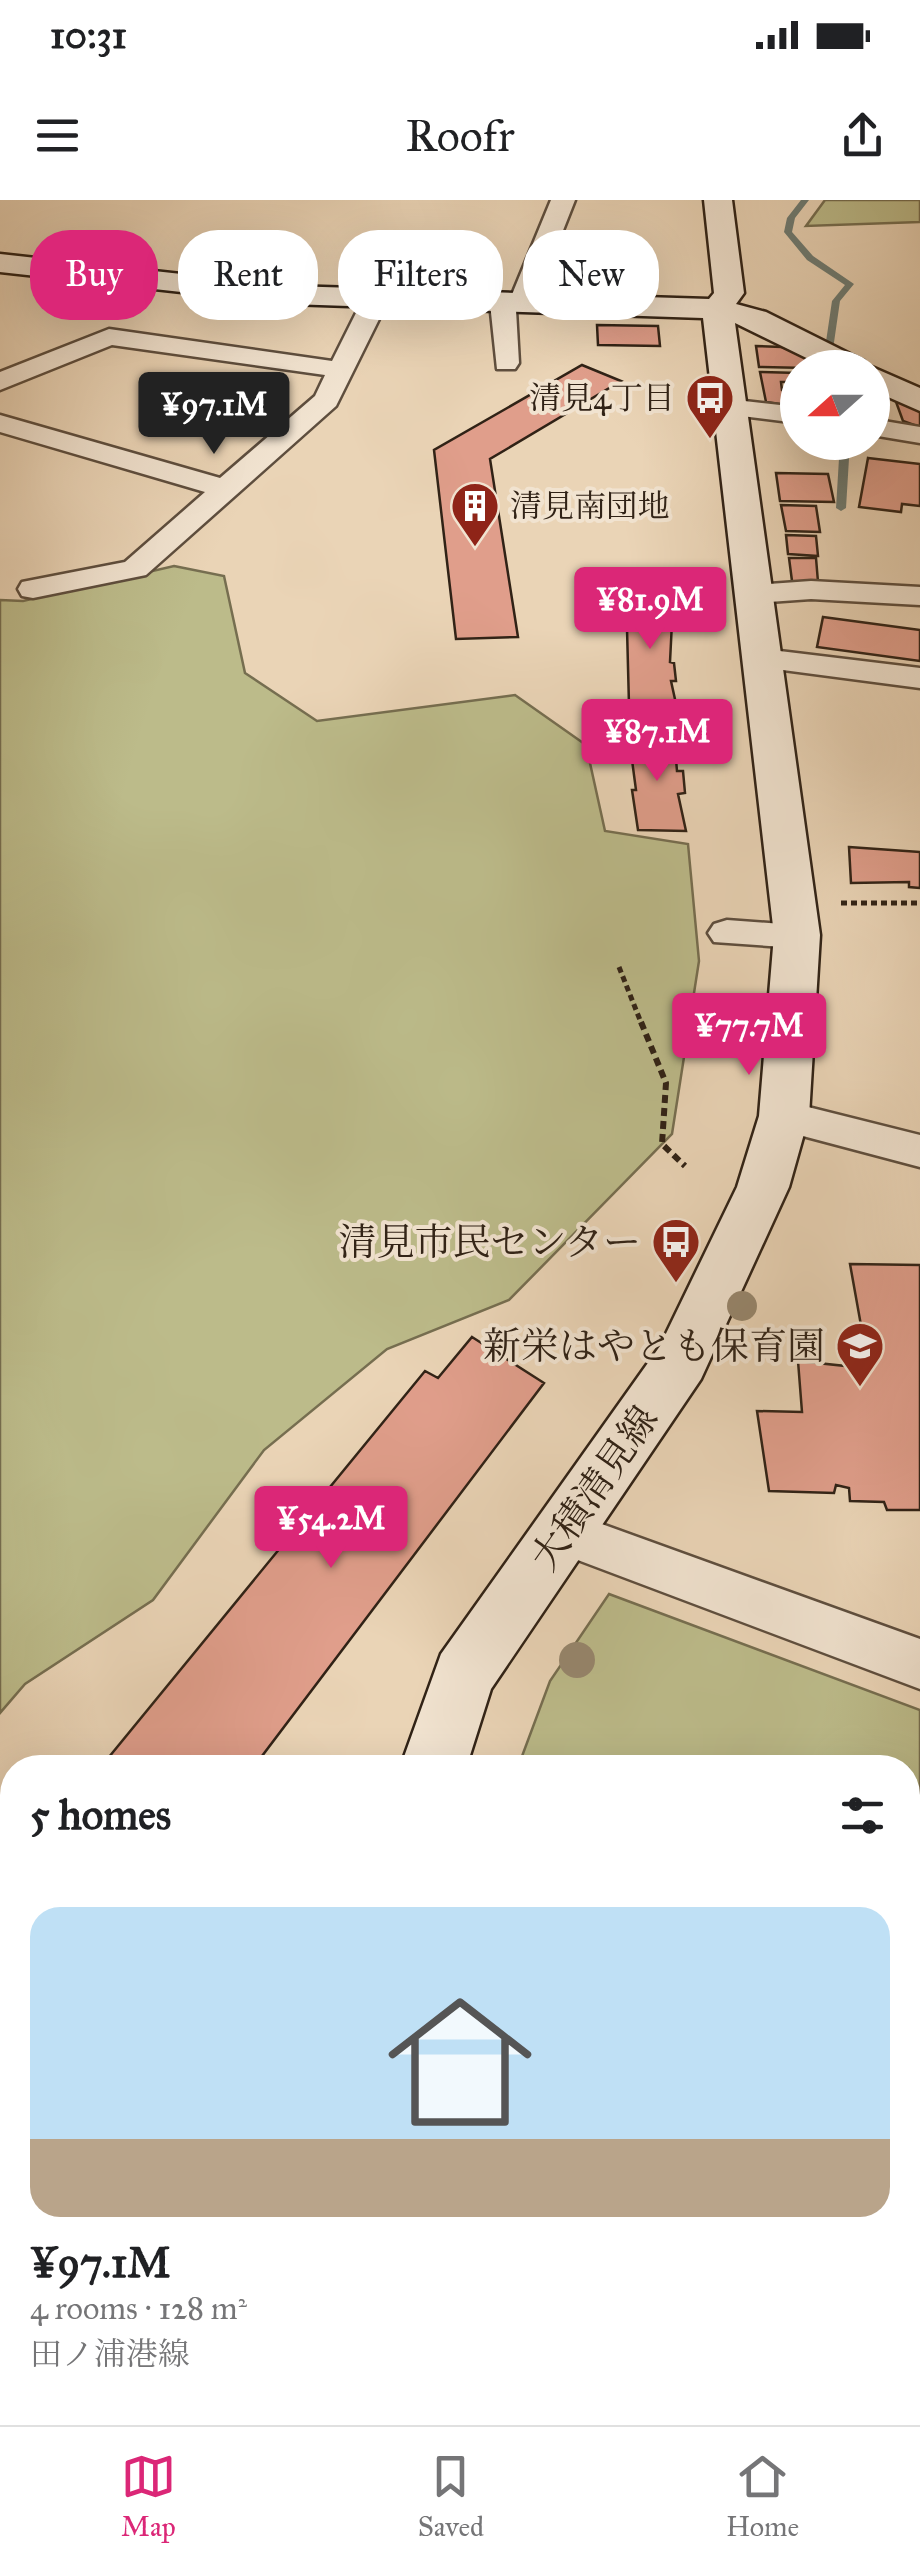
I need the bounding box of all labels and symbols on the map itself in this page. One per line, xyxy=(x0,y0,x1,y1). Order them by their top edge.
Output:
north arrow xyxy=(780,350,890,460)
pin: ¥97.1M xyxy=(133,372,295,457)
bus stop icon: 清見4丁目 xyxy=(684,372,736,440)
place label: 清見4丁目 xyxy=(529,379,675,418)
building icon: 清見南団地 xyxy=(449,480,501,548)
place label: 清見南団地 xyxy=(510,487,670,526)
pin: ¥81.9M xyxy=(569,567,731,652)
pin: ¥87.1M xyxy=(576,699,738,784)
pin: ¥77.7M xyxy=(668,993,830,1078)
bus stop icon: 清見市民センター xyxy=(650,1216,702,1284)
place label: 清見市民センター xyxy=(339,1219,641,1265)
school or university icon: 新栄はやとも保育園 xyxy=(834,1320,886,1388)
place label: 新栄はやとも保育園 xyxy=(483,1323,825,1369)
street label: 大積清見線 xyxy=(521,1397,667,1579)
pin: ¥54.2M xyxy=(250,1486,412,1571)

